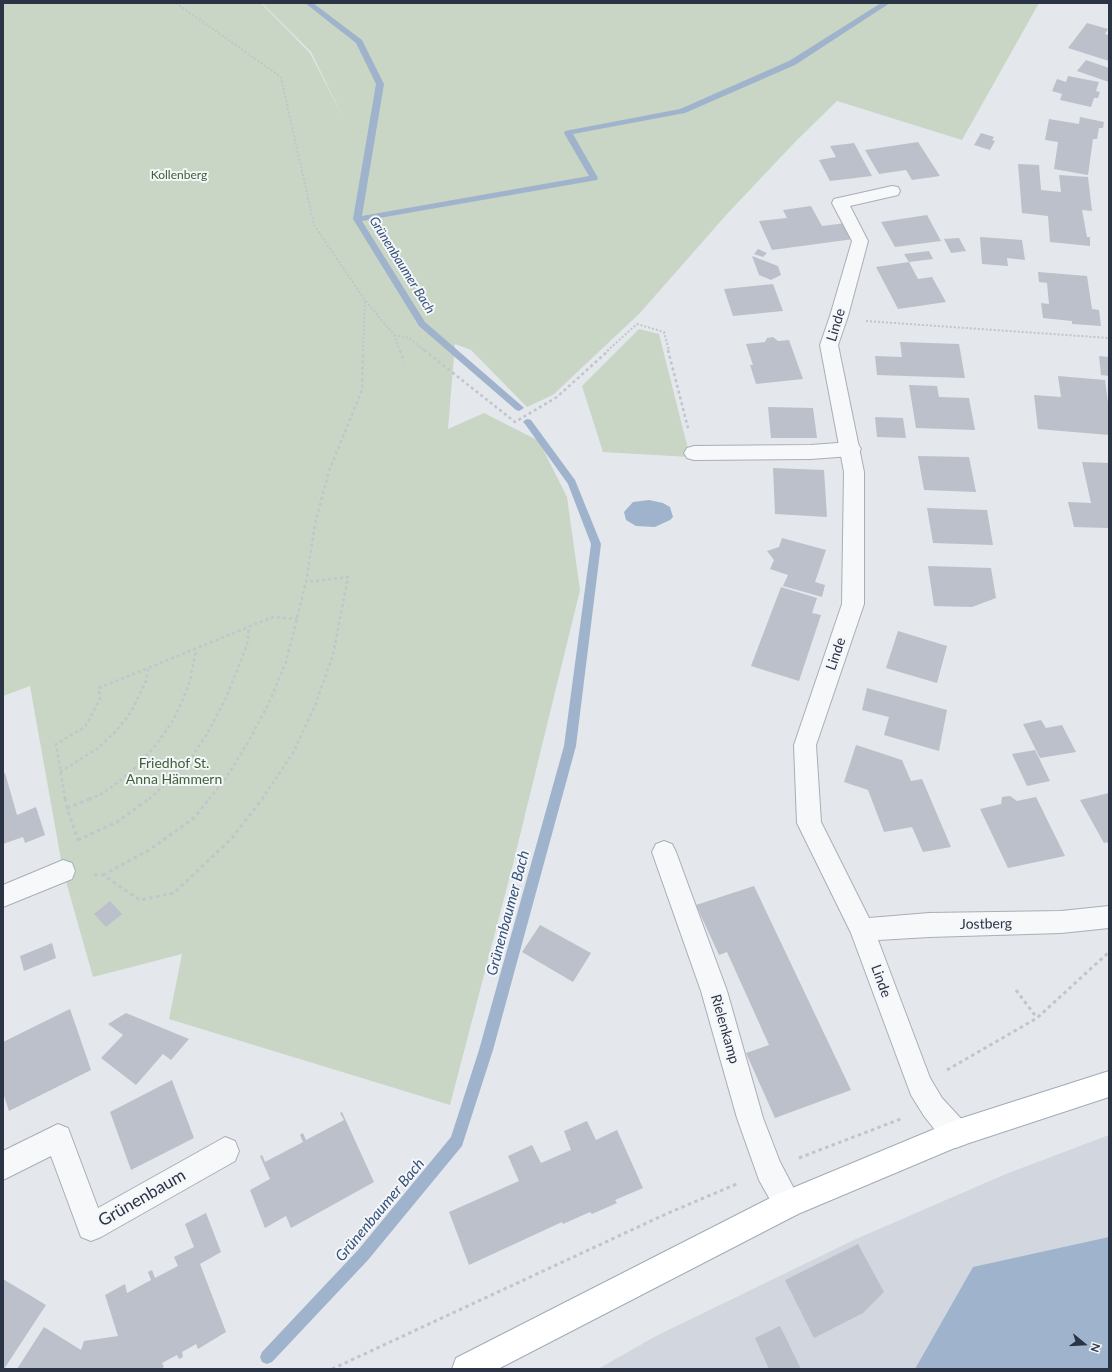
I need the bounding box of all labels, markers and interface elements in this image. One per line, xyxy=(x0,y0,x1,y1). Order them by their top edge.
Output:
park label: Kollenberg xyxy=(151,168,207,182)
water label: Grünenbaumer Bach xyxy=(366,214,438,316)
street label: Linde xyxy=(823,306,849,344)
street label: Linde xyxy=(823,635,849,673)
park label: Friedhof St. Anna Hämmern xyxy=(126,755,222,788)
water label: Grünenbaumer Bach xyxy=(483,848,533,978)
street label: Jostberg xyxy=(960,915,1012,933)
street label: Linde xyxy=(867,962,895,1000)
street label: Rielenkamp xyxy=(707,992,743,1066)
water label: Grünenbaumer Bach xyxy=(332,1155,428,1265)
street label: Grünenbaum xyxy=(95,1165,189,1231)
north arrow xyxy=(1064,1324,1104,1364)
text: N xyxy=(1088,1342,1103,1354)

